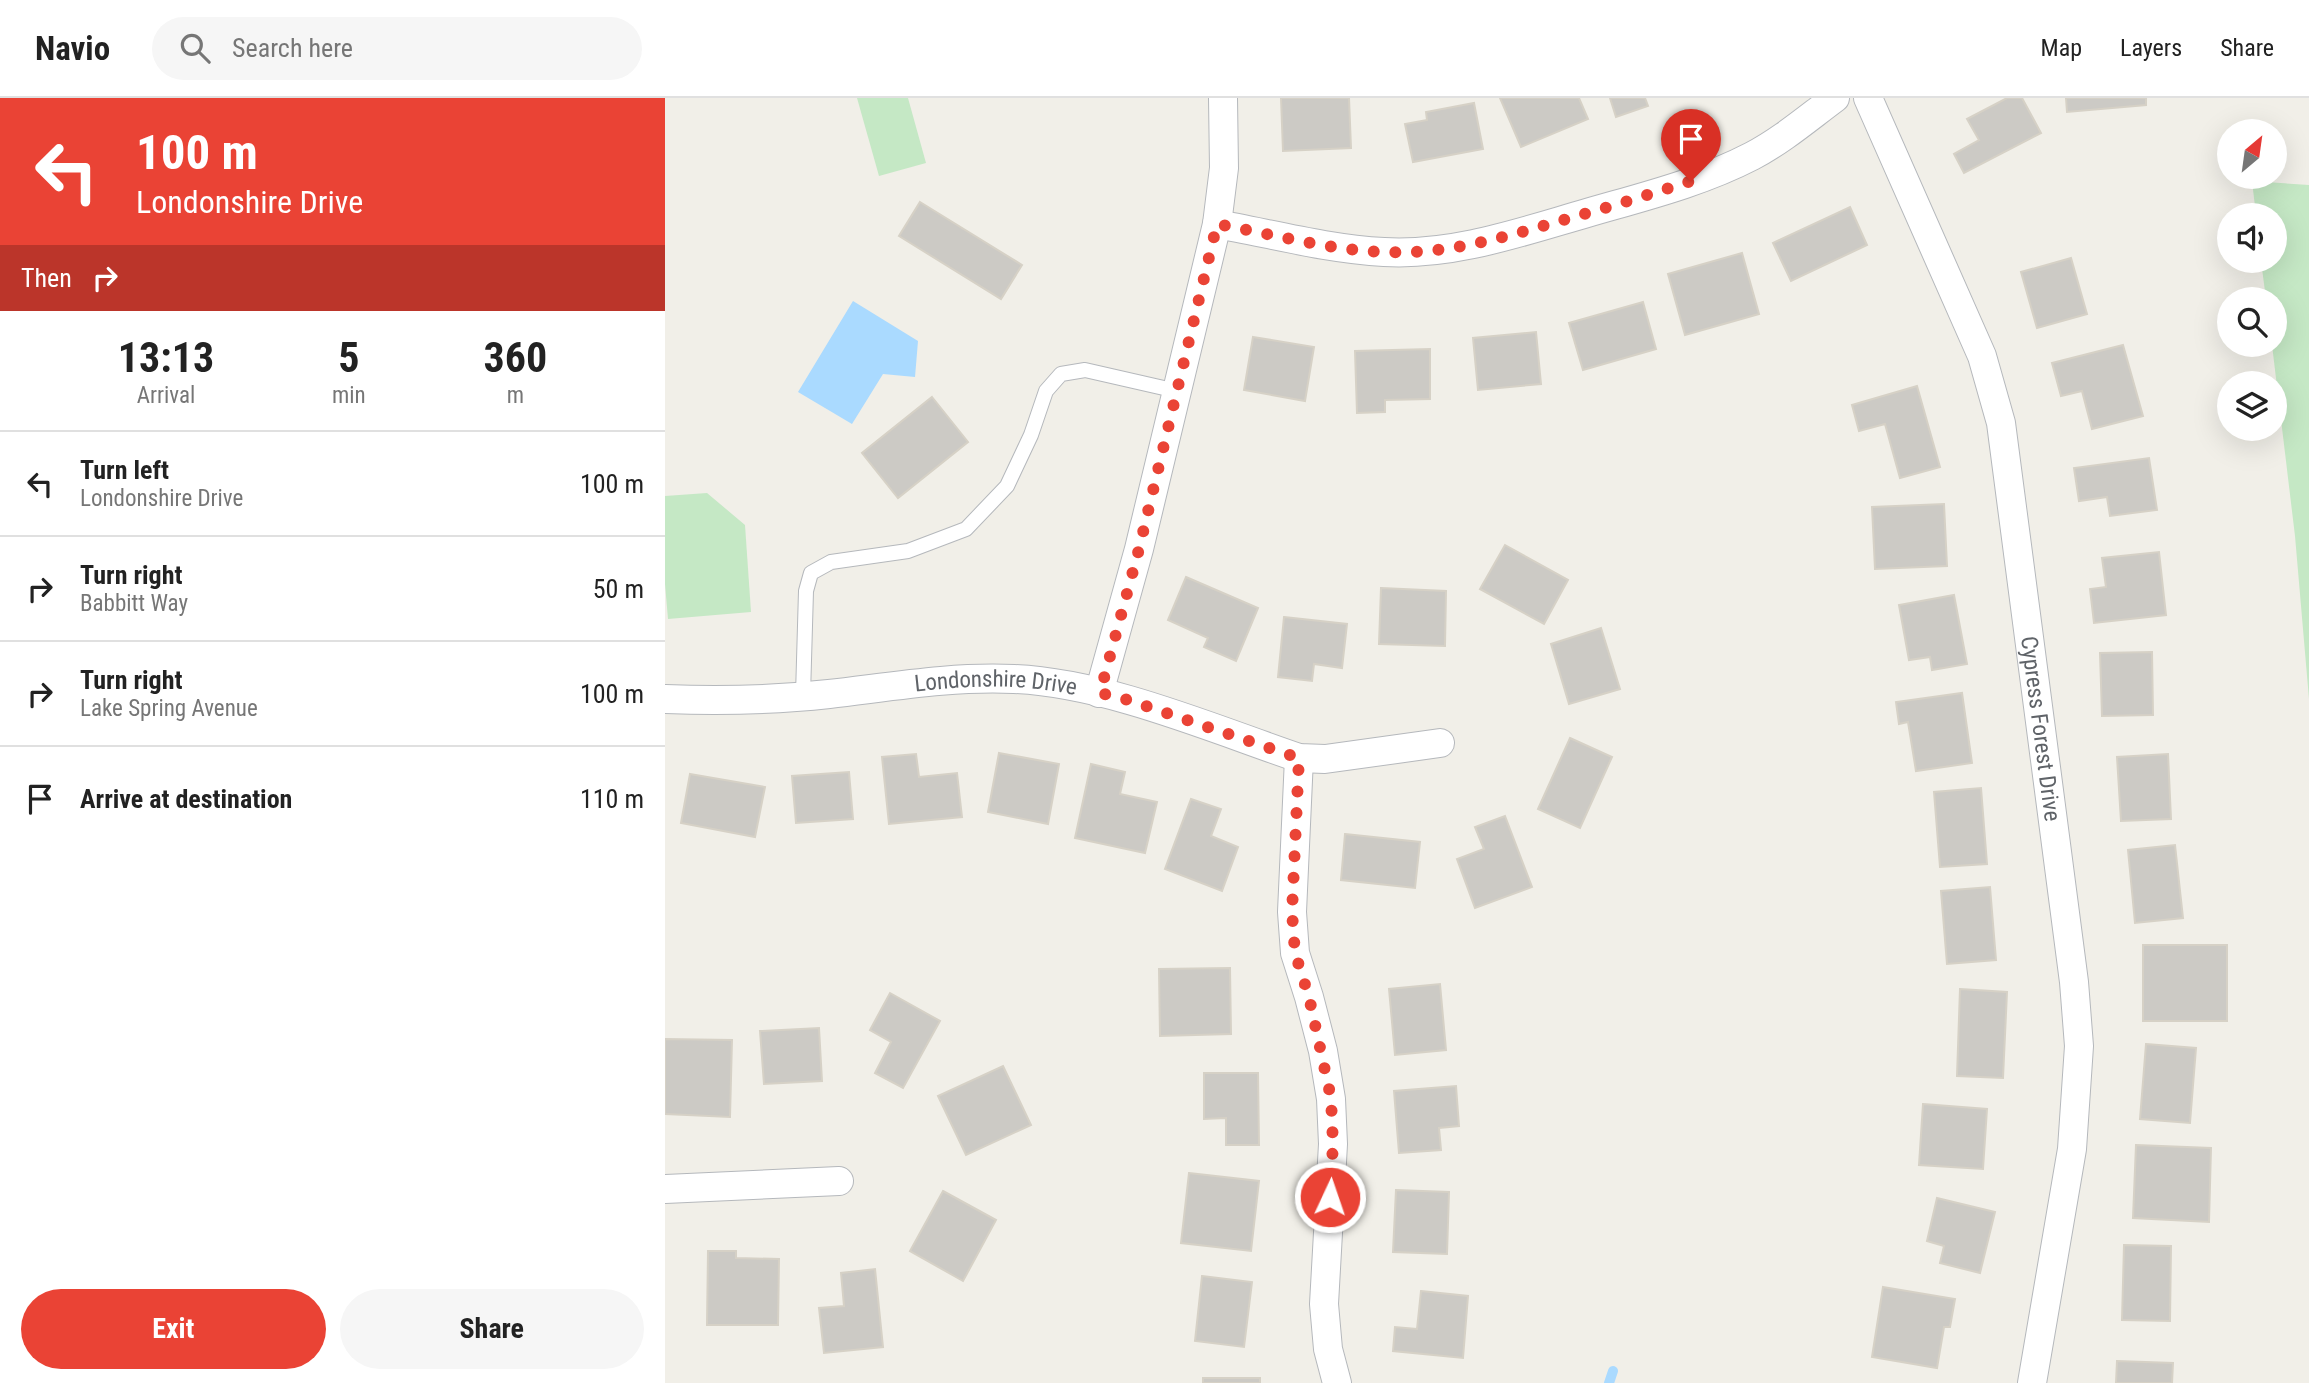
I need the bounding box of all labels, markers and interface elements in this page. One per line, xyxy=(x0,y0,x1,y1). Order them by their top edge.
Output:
search box xyxy=(152,17,642,80)
text: Navio xyxy=(35,29,110,68)
icon: search xyxy=(176,29,214,67)
text: Search here xyxy=(232,33,353,63)
text: Map xyxy=(2041,34,2082,62)
text: Layers xyxy=(2120,34,2182,62)
text: Share xyxy=(2220,34,2274,62)
pin xyxy=(1661,109,1721,181)
north arrow xyxy=(2217,119,2287,189)
map controls xyxy=(2217,119,2287,441)
icon: arrive xyxy=(1672,120,1710,158)
text: 100 m xyxy=(136,124,258,181)
icon: left xyxy=(21,126,112,217)
text: Londonshire Drive xyxy=(136,183,363,221)
button: sound xyxy=(2217,203,2287,273)
icon: right xyxy=(86,259,124,297)
text: Then xyxy=(21,263,72,293)
button: search xyxy=(2217,287,2287,357)
text: 13:13 xyxy=(118,333,214,382)
text: 5 xyxy=(338,333,359,382)
text: 360 xyxy=(483,333,547,382)
button: layers xyxy=(2217,371,2287,441)
text: Arrival xyxy=(137,382,195,409)
text: min xyxy=(332,382,366,409)
text: m xyxy=(507,382,524,409)
text: Turn left xyxy=(80,455,169,485)
icon: left xyxy=(21,465,59,503)
text: 100 m xyxy=(580,469,644,499)
text: Londonshire Drive xyxy=(80,485,243,512)
text: Turn right xyxy=(80,560,182,590)
icon: right xyxy=(21,570,59,608)
text: 50 m xyxy=(593,574,644,604)
text: Babbitt Way xyxy=(80,590,188,617)
street label: Cypress Forest Drive xyxy=(2015,635,2066,823)
text: Turn right xyxy=(80,665,182,695)
street label: Londonshire Drive xyxy=(913,665,1079,700)
icon: right xyxy=(21,675,59,713)
text: 100 m xyxy=(580,679,644,709)
text: Lake Spring Avenue xyxy=(80,695,258,722)
icon: arrive xyxy=(21,780,59,818)
text: Arrive at destination xyxy=(80,784,292,814)
text: 110 m xyxy=(580,784,644,814)
position arrow xyxy=(1293,1160,1367,1234)
button: Exit xyxy=(21,1289,326,1369)
button: Share xyxy=(340,1289,644,1369)

